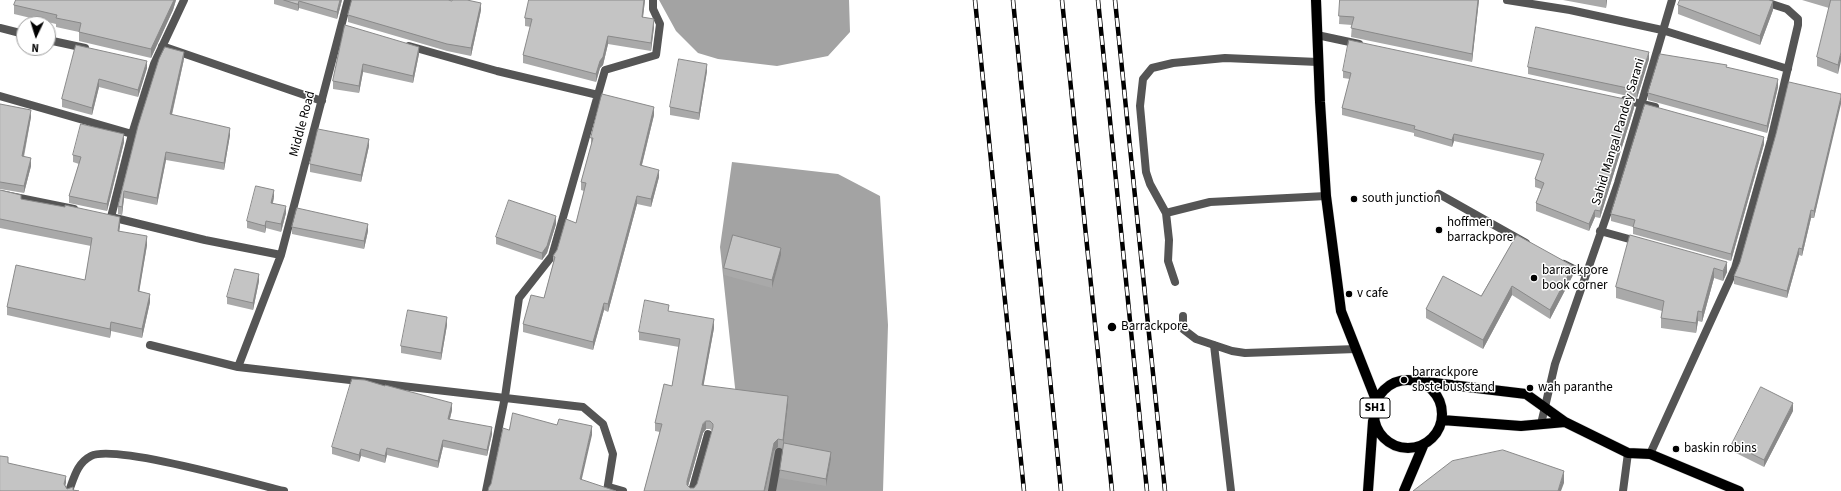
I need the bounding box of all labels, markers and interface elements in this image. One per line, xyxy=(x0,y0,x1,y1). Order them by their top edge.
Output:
north arrow xyxy=(16,16,56,56)
text: N xyxy=(31,40,39,55)
street label: Sahid Mangal Pandey Sarani xyxy=(1589,57,1649,207)
street label: Middle Road xyxy=(287,89,319,159)
place label: south junction xyxy=(1362,191,1441,207)
marker: south junction xyxy=(1349,194,1359,204)
place label: hoffmen barrackpore xyxy=(1447,215,1513,246)
marker: hoffmen barrackpore xyxy=(1434,225,1444,235)
place label: barrackpore book corner xyxy=(1542,263,1608,294)
marker: barrackpore book corner xyxy=(1529,273,1539,283)
place label: v cafe xyxy=(1357,286,1388,302)
marker: v cafe xyxy=(1344,289,1354,299)
place label: Barrackpore xyxy=(1121,319,1188,335)
marker: Barrackpore xyxy=(1106,321,1118,333)
place label: barrackpore sbstc bus stand xyxy=(1412,365,1495,396)
marker: barrackpore sbstc bus stand xyxy=(1399,375,1409,385)
place label: wah paranthe xyxy=(1538,380,1613,396)
marker: wah paranthe xyxy=(1525,383,1535,393)
road number: SH1 xyxy=(1360,398,1390,418)
place label: baskin robins xyxy=(1684,441,1757,457)
marker: baskin robins xyxy=(1671,444,1681,454)

